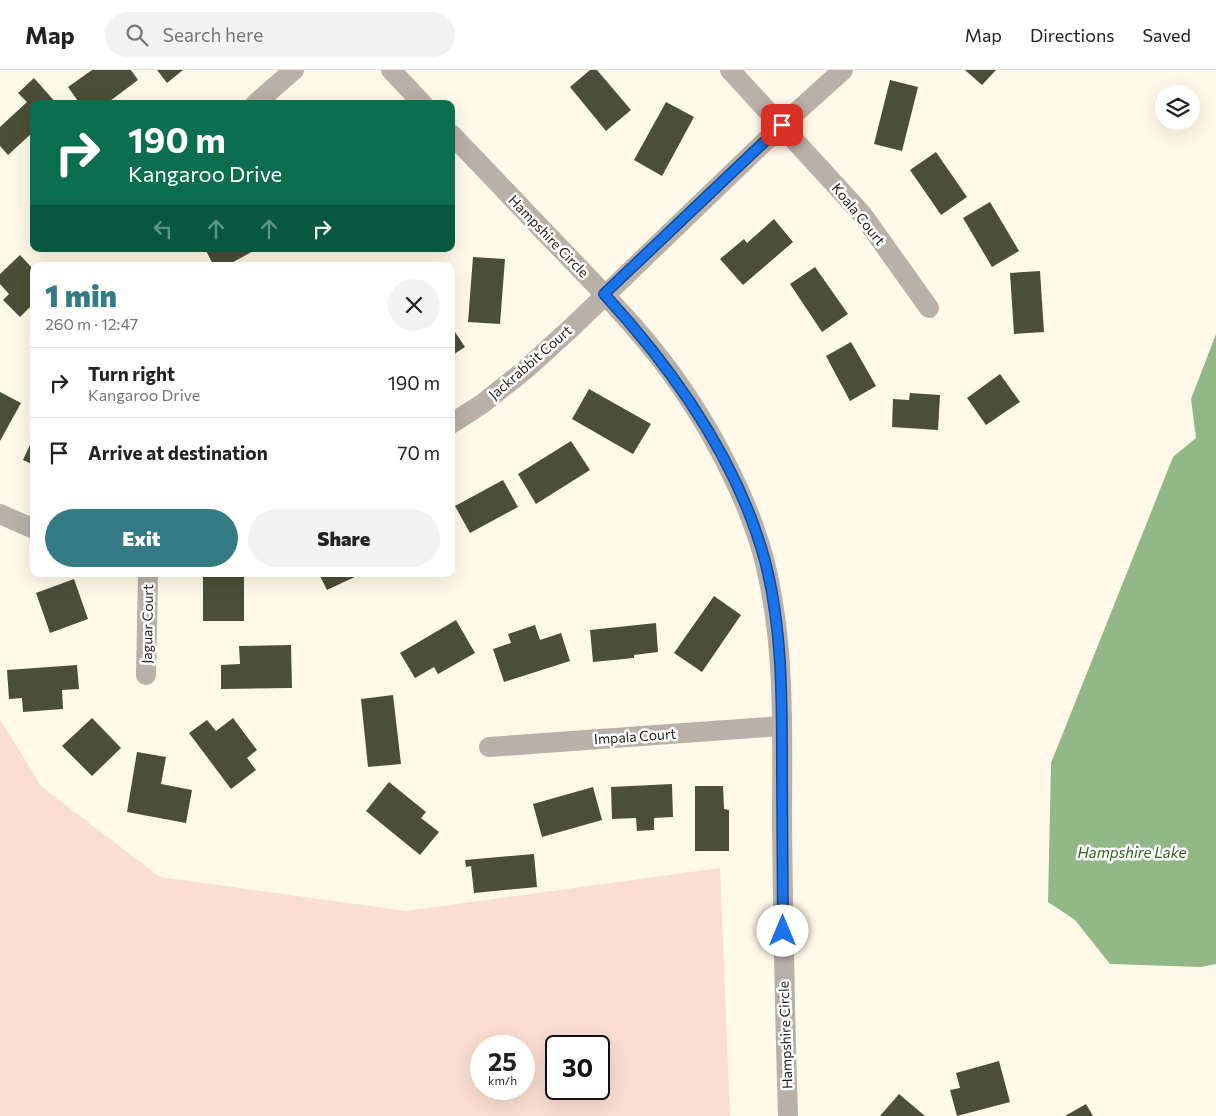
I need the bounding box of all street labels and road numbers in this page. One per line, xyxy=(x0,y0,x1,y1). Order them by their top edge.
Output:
street label: Koala Court xyxy=(829,179,889,249)
street label: Hampshire Circle xyxy=(505,191,593,281)
street label: Jackrabbit Court xyxy=(485,321,575,403)
street label: Jaguar Court xyxy=(138,584,156,664)
street label: Impala Court xyxy=(593,725,677,747)
street label: Hampshire Circle xyxy=(775,981,795,1089)

